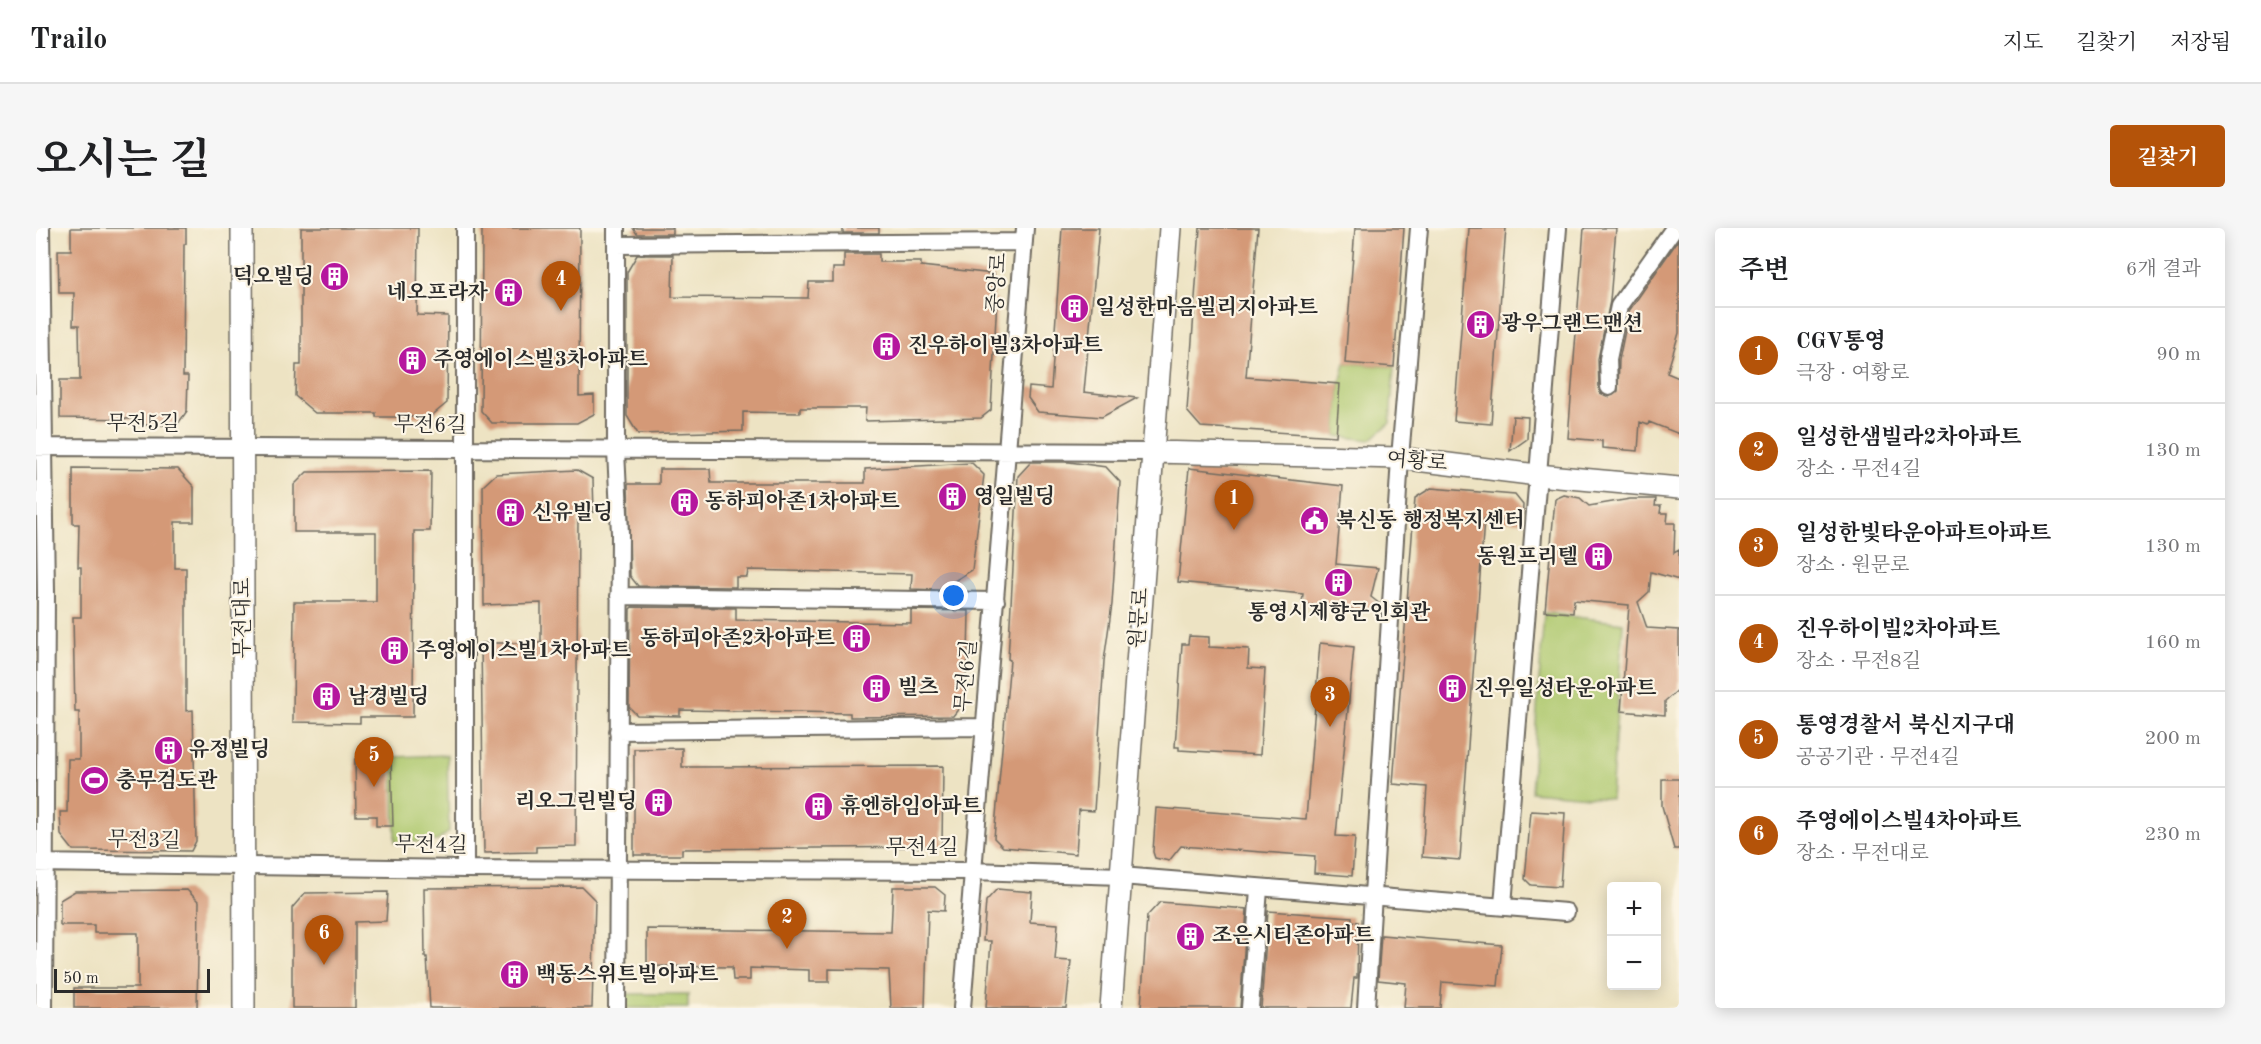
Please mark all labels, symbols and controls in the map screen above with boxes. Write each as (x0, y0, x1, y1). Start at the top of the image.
text: Trailo (30, 27, 107, 55)
text: 지도 (2003, 33, 2043, 54)
text: 길찾기 (2076, 33, 2137, 54)
text: 저장됨 (2170, 33, 2231, 54)
button: 길찾기 (2110, 125, 2225, 187)
text: 오시는 길 (36, 141, 210, 183)
street label: 중앙로 (983, 252, 1011, 314)
text: 주변 (1739, 258, 1789, 284)
text: 6개 결과 (2126, 260, 2201, 280)
building icon: 덕오빌딩 (319, 261, 351, 293)
pin: 4 (542, 262, 580, 311)
place label: 덕오빌딩 (233, 264, 314, 288)
building icon: 네오프라자 (493, 277, 525, 309)
place label: 네오프라자 (387, 280, 489, 304)
building icon: 일성한마음빌리지아파트 (1058, 292, 1090, 324)
place label: 일성한마음빌리지아파트 (1095, 295, 1318, 319)
building icon: 광우그랜드맨션 (1464, 308, 1496, 340)
place label: 광우그랜드맨션 (1501, 311, 1643, 335)
building icon: 진우하이빌3차아파트 (871, 330, 903, 362)
text: CGV통영 (1796, 331, 1886, 353)
place label: 진우하이빌3차아파트 (908, 333, 1103, 357)
building icon: 주영에이스빌3차아파트 (396, 344, 428, 376)
text: 1 (1753, 345, 1764, 365)
text: 90 m (2156, 345, 2201, 365)
place label: 주영에이스빌3차아파트 (433, 347, 648, 371)
text: 극장 · 여황로 (1796, 364, 1909, 384)
street label: 무전5길 (106, 412, 180, 435)
street label: 무전6길 (393, 413, 467, 437)
text: 일성한샘빌라2차아파트 (1796, 427, 2021, 449)
text: 2 (1753, 441, 1764, 461)
text: 130 m (2145, 441, 2201, 461)
street label: 여황로 (1386, 447, 1448, 475)
text: 장소 · 무전4길 (1796, 460, 1921, 480)
pin: 1 (1214, 480, 1254, 530)
building icon: 영일빌딩 (937, 481, 969, 513)
place label: 영일빌딩 (974, 484, 1055, 508)
building icon: 동하피아존1차아파트 (668, 486, 700, 518)
place label: 동하피아존1차아파트 (705, 489, 900, 513)
building icon: 신유빌딩 (495, 497, 527, 529)
place label: 신유빌딩 (532, 500, 613, 524)
public building icon: 북신동 행정복지센터 (1299, 505, 1331, 537)
place label: 북신동 행정복지센터 (1336, 508, 1524, 532)
text: 일성한빛타운아파트아파트 (1796, 523, 2051, 545)
text: 3 (1753, 537, 1764, 557)
text: 130 m (2145, 537, 2201, 557)
building icon: 동원프리텔 (1583, 541, 1615, 573)
place label: 동원프리텔 (1477, 544, 1578, 568)
text: 장소 · 원문로 (1796, 556, 1909, 576)
building icon: 통영시제향군인회관 (1323, 566, 1355, 598)
street label: 무전대로 (231, 577, 254, 659)
your location (939, 581, 968, 610)
street label: 원문로 (1125, 587, 1153, 649)
place label: 통영시제향군인회관 (1248, 600, 1431, 624)
text: 진우하이빌2차아파트 (1796, 619, 2000, 641)
building icon: 동하피아존2차아파트 (840, 623, 872, 655)
place label: 동하피아존2차아파트 (640, 626, 835, 650)
text: 4 (1753, 633, 1764, 653)
text: 160 m (2145, 633, 2201, 653)
building icon: 주영에이스빌1차아파트 (379, 635, 411, 667)
place label: 주영에이스빌1차아파트 (416, 638, 631, 662)
street label: 무전6길 (951, 639, 981, 713)
text: 장소 · 무전8길 (1796, 652, 1921, 672)
building icon: 빌츠 (861, 672, 893, 704)
building icon: 진우일성타운아파트 (1437, 673, 1469, 705)
place label: 빌츠 (898, 675, 939, 699)
place label: 진우일성타운아파트 (1474, 676, 1657, 700)
pin: 3 (1310, 678, 1350, 727)
building icon: 남경빌딩 (311, 681, 343, 713)
place label: 남경빌딩 (348, 684, 429, 708)
text: 통영경찰서 북신지구대 (1796, 715, 2015, 737)
text: 5 (1753, 729, 1764, 749)
text: 200 m (2145, 729, 2201, 749)
building icon: 유정빌딩 (152, 734, 184, 766)
place label: 유정빌딩 (189, 737, 270, 761)
pin: 5 (354, 738, 394, 787)
text: 공공기관 · 무전4길 (1796, 748, 1960, 768)
sports icon: 충무검도관 (79, 765, 111, 797)
place label: 충무검도관 (116, 768, 218, 792)
building icon: 리오그린빌딩 (642, 786, 674, 818)
place label: 리오그린빌딩 (515, 789, 637, 813)
building icon: 휴엔하임아파트 (803, 791, 835, 823)
place label: 휴엔하임아파트 (840, 794, 982, 818)
text: 주영에이스빌4차아파트 (1796, 811, 2021, 833)
text: 6 (1753, 825, 1764, 845)
text: 230 m (2145, 825, 2201, 845)
street label: 무전3길 (107, 828, 181, 852)
street label: 무전4길 (394, 833, 468, 857)
street label: 무전4길 (885, 836, 959, 859)
text: 장소 · 무전대로 (1796, 844, 1929, 864)
map controls (1607, 882, 1661, 990)
button: + (1607, 882, 1661, 936)
pin: 2 (768, 900, 807, 949)
pin: 6 (304, 916, 344, 965)
building icon: 조은시티존아파트 (1175, 920, 1207, 952)
place label: 조은시티존아파트 (1212, 923, 1374, 947)
button: − (1607, 936, 1661, 990)
building icon: 백동스위트빌아파트 (499, 959, 531, 991)
place label: 백동스위트빌아파트 (536, 962, 719, 986)
scale bar (54, 966, 210, 994)
text: 50 m (63, 971, 99, 987)

